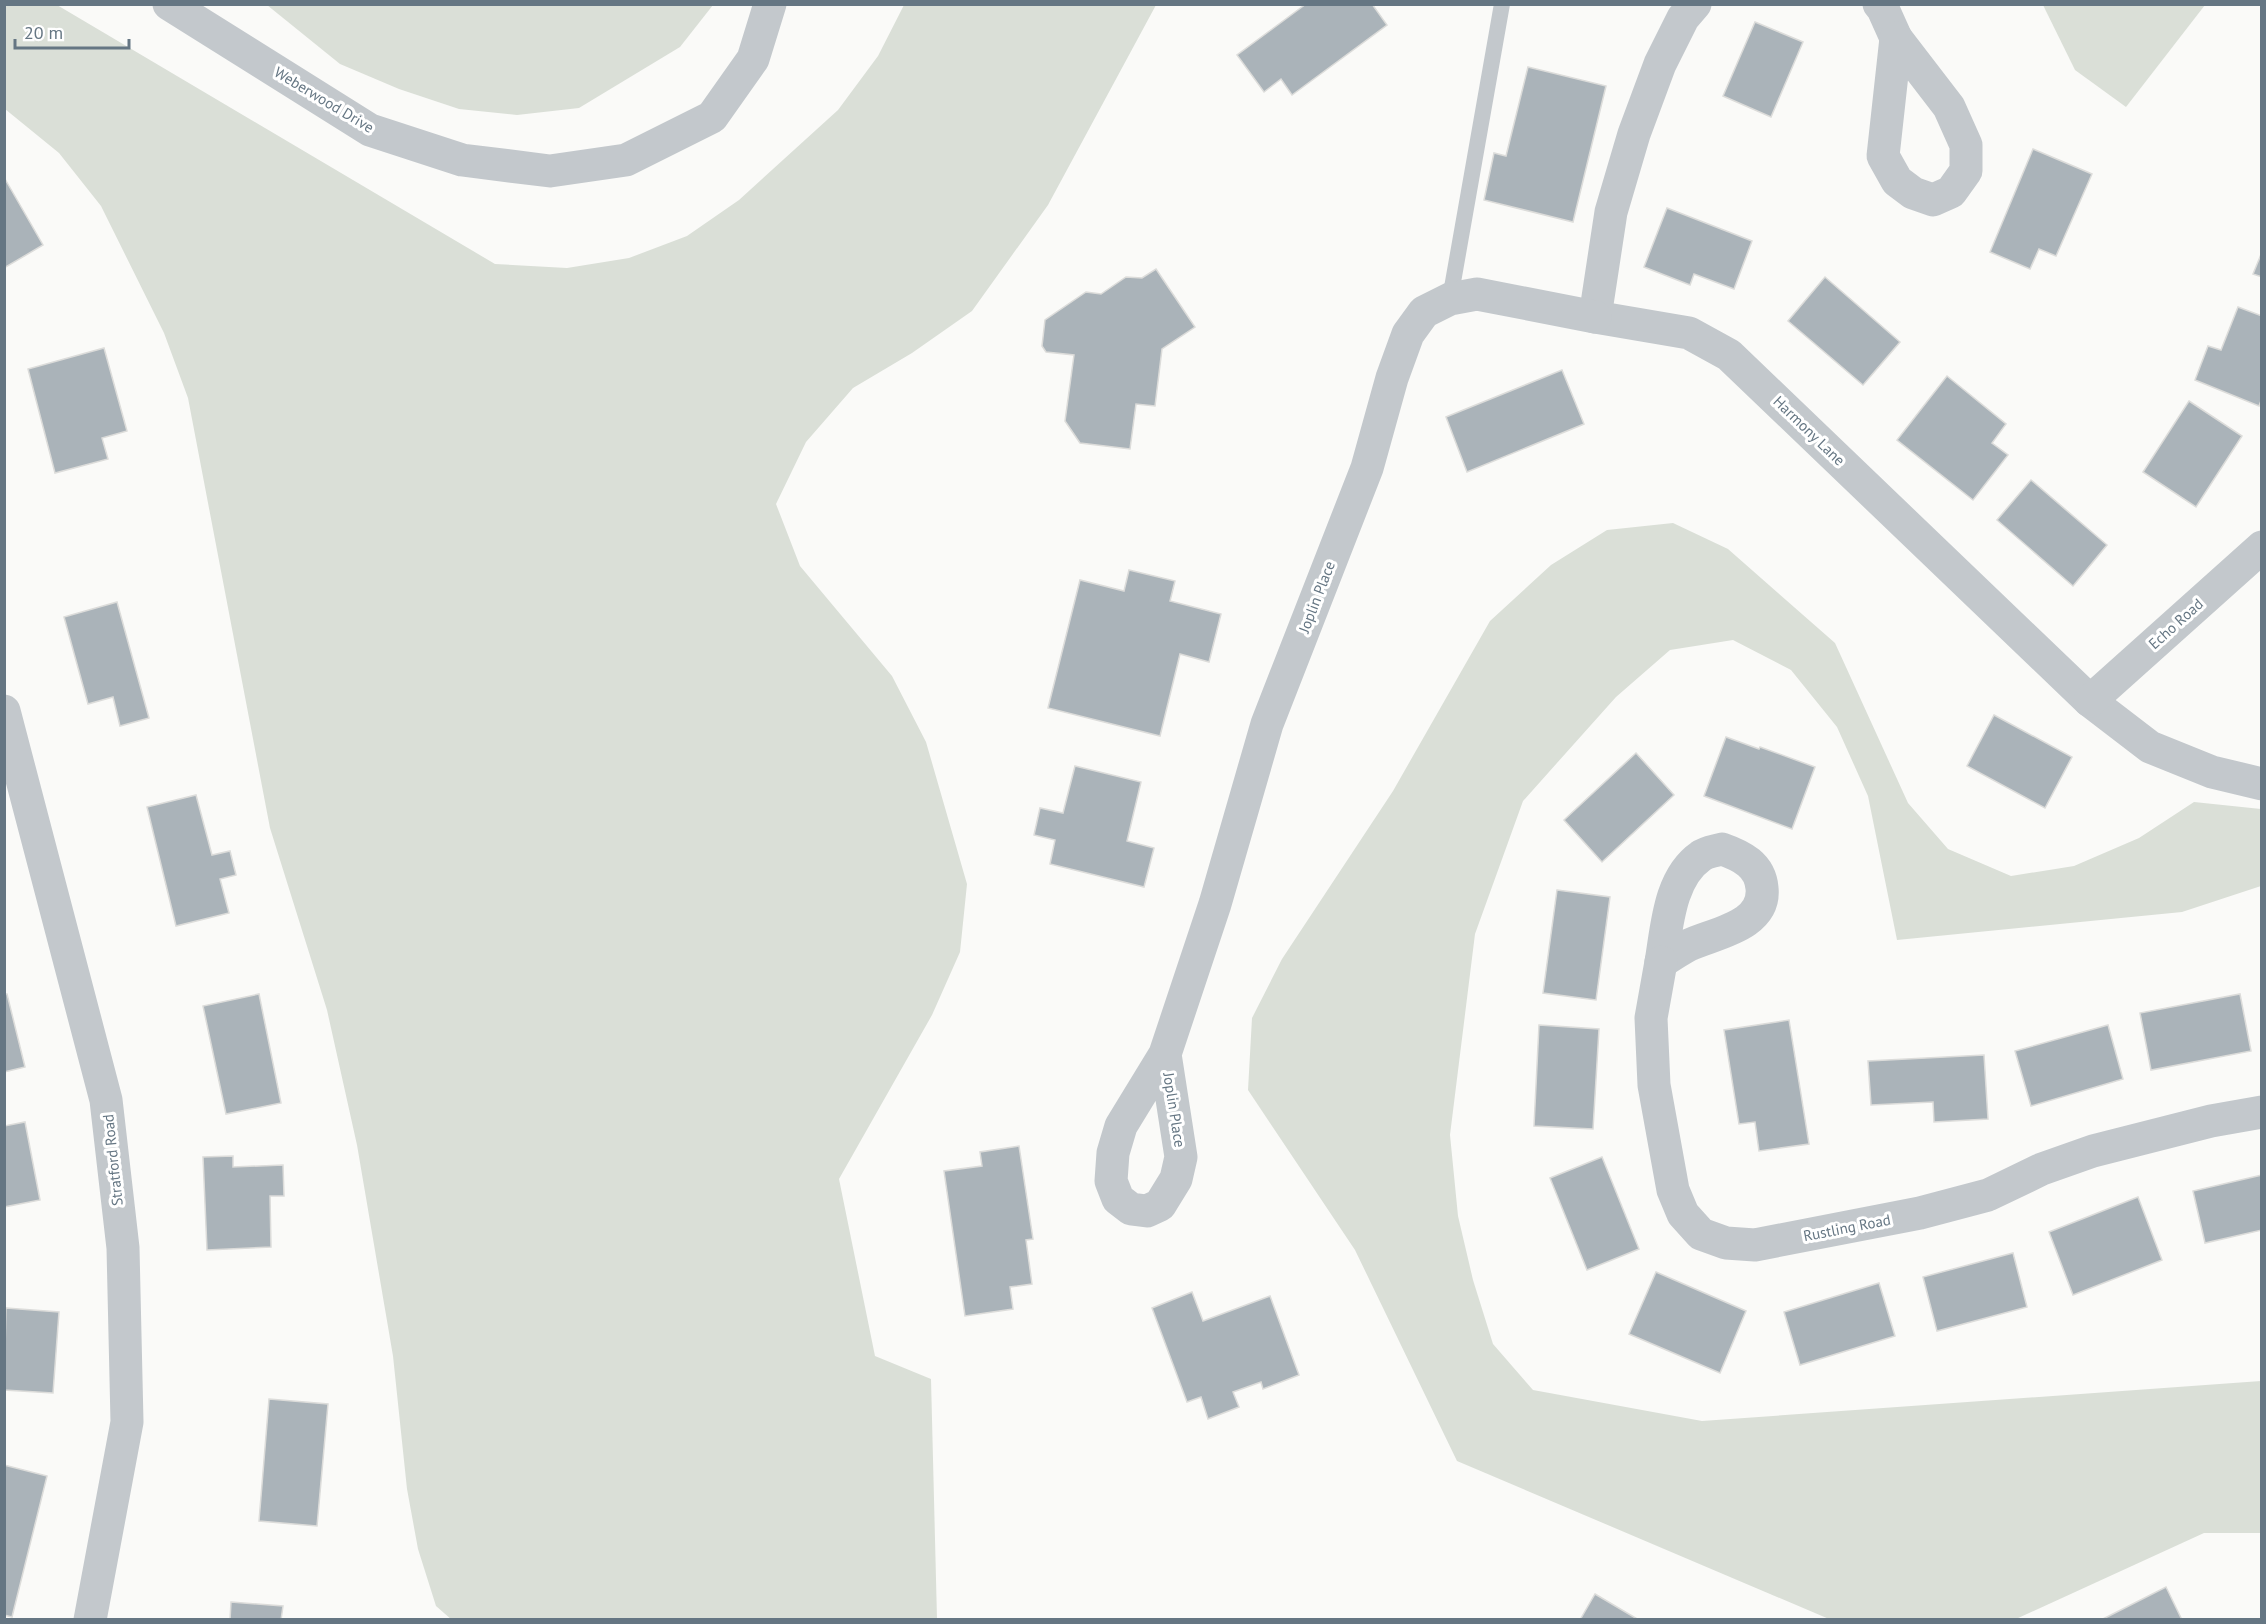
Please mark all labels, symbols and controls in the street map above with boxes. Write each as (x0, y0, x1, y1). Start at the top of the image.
scale bar (15, 12, 129, 50)
text: 20 m (24, 21, 63, 44)
street label: Weberwood Drive (271, 62, 378, 137)
street label: Harmony Lane (1770, 392, 1849, 470)
street label: Joplin Place (1294, 558, 1339, 636)
street label: Echo Road (2144, 594, 2207, 653)
street label: Joplin Place (1159, 1070, 1190, 1149)
street label: Stratford Road (98, 1113, 127, 1207)
street label: Rustling Road (1802, 1210, 1892, 1245)

